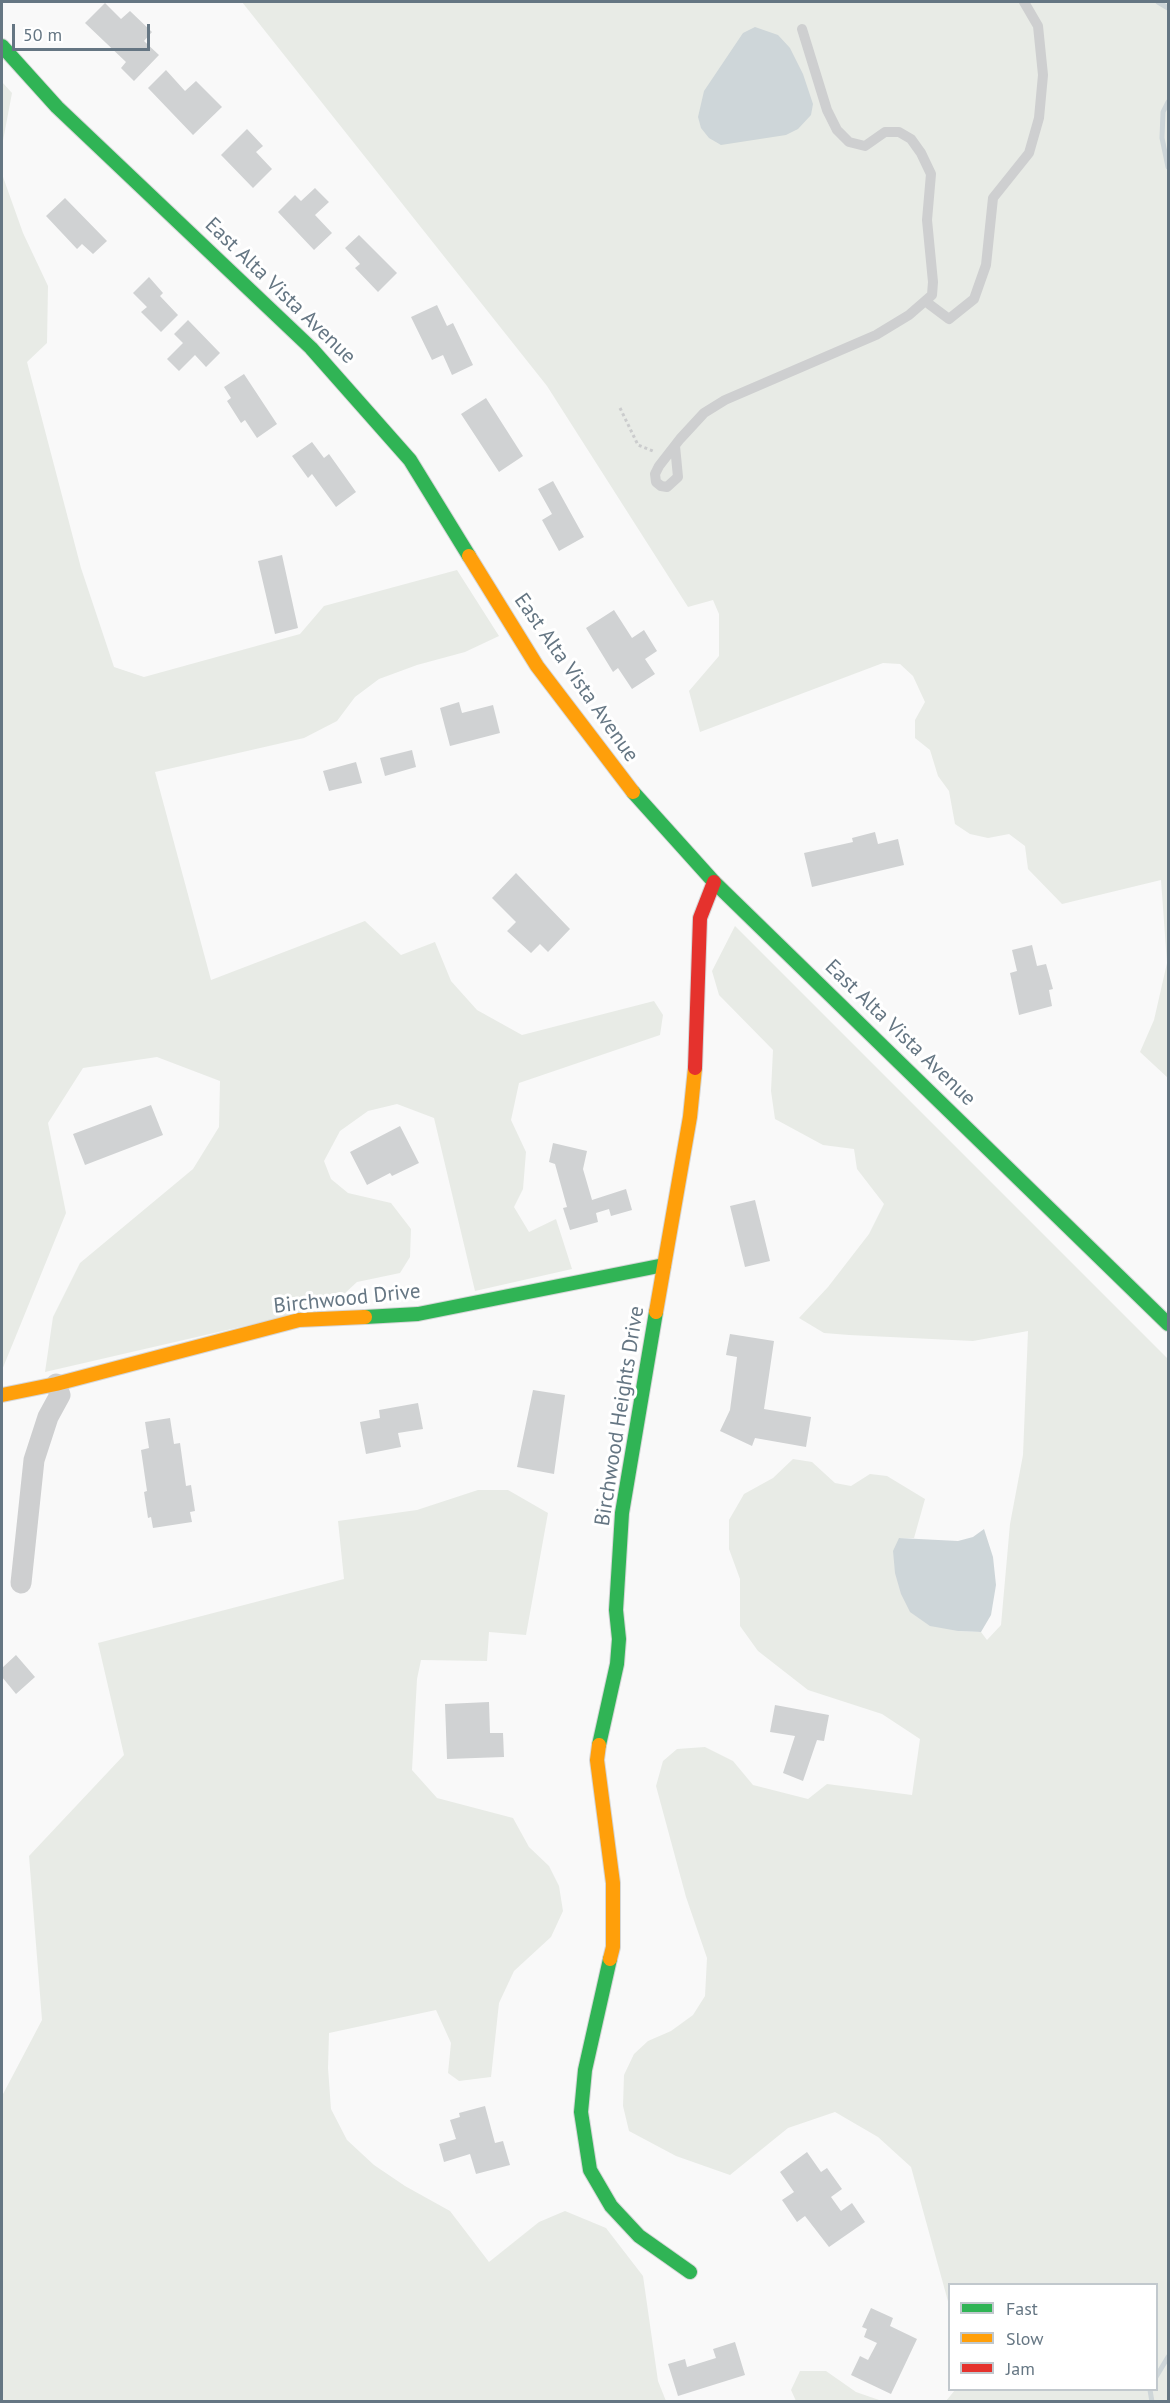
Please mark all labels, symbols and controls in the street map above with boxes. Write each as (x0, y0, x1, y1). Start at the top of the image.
scale bar (15, 12, 153, 50)
text: 50 m (23, 23, 62, 46)
street label: East Alta Vista Avenue (199, 212, 361, 370)
street label: East Alta Vista Avenue (508, 589, 644, 767)
street label: East Alta Vista Avenue (819, 954, 981, 1112)
street label: Birchwood Drive (272, 1279, 422, 1319)
street label: Birchwood Heights Drive (590, 1304, 650, 1528)
legend (948, 2283, 1158, 2391)
text: Fast (1006, 2297, 1038, 2320)
text: Slow (1006, 2327, 1044, 2350)
text: Jam (1006, 2357, 1035, 2380)

